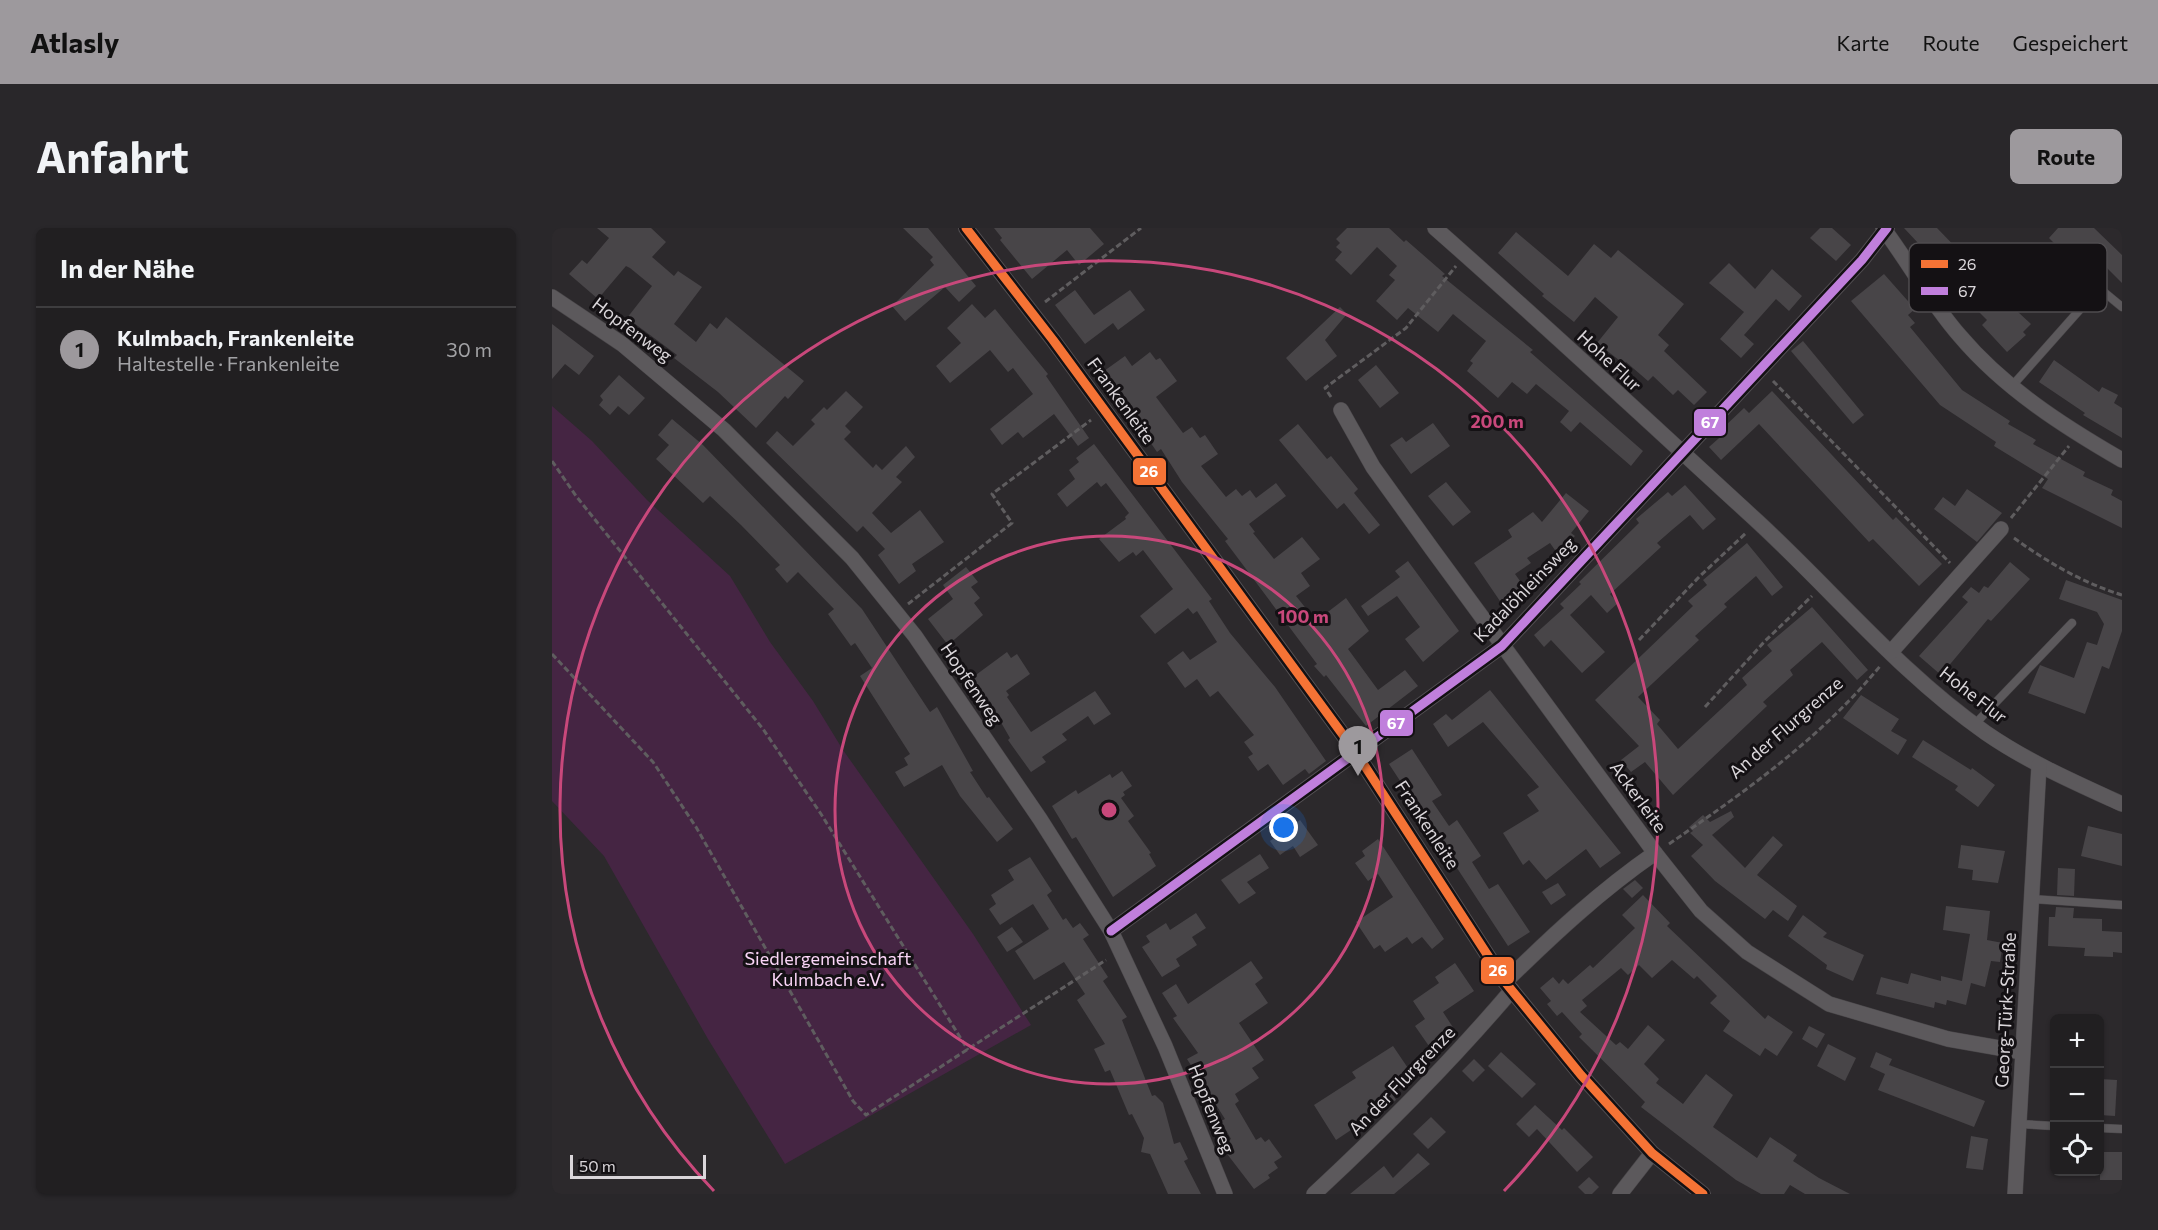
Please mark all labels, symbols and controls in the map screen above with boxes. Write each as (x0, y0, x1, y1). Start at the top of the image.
text: Atlasly (30, 25, 119, 59)
text: Karte (1836, 30, 1889, 55)
text: Route (1922, 30, 1980, 55)
text: Gespeichert (2013, 30, 2128, 55)
button: Route (2010, 129, 2122, 184)
text: Anfahrt (36, 130, 189, 182)
legend (1909, 243, 2107, 312)
text: In der Nähe (60, 252, 195, 283)
text: 26 (1958, 254, 1977, 273)
text: 67 (1958, 281, 1976, 300)
street label: Hopfenweg (588, 292, 677, 367)
text: Kulmbach, Frankenleite (117, 324, 354, 351)
street label: Hohe Flur (1573, 325, 1646, 395)
text: 1 (75, 337, 84, 361)
text: 30 m (446, 337, 492, 361)
text: Haltestelle · Frankenleite (117, 351, 340, 375)
street label: Frankenleite (1083, 353, 1161, 448)
line badge: 67 (1693, 408, 1727, 437)
text: 200 m (1470, 410, 1524, 432)
text: 67 (1701, 412, 1719, 431)
line badge: 26 (1132, 457, 1167, 486)
text: 26 (1140, 461, 1159, 480)
street label: Kadalöhleinsweg (1469, 532, 1580, 646)
text: 100 m (1277, 605, 1329, 627)
street label: Hopfenweg (936, 638, 1007, 729)
street label: Hohe Flur (1935, 661, 2012, 727)
street label: An der Flurgrenze (1724, 672, 1847, 783)
line badge: 67 (1379, 709, 1414, 737)
text: 67 (1387, 713, 1405, 732)
pin: 1 (1338, 726, 1378, 776)
street label: Ackerleite (1606, 757, 1672, 836)
street label: Frankenleite (1391, 776, 1465, 873)
centre of rings (1099, 800, 1119, 820)
your location (1269, 813, 1298, 842)
street label: Georg-Türk-Straße (1990, 932, 2020, 1088)
park label: Siedlergemeinschaft Kulmbach e.V. (745, 947, 911, 990)
line badge: 26 (1480, 956, 1515, 985)
text: 26 (1489, 960, 1508, 979)
map controls (2050, 1014, 2104, 1176)
button: + (2050, 1014, 2104, 1068)
street label: An der Flurgrenze (1343, 1021, 1459, 1140)
street label: Hopfenweg (1184, 1061, 1240, 1157)
button: − (2050, 1068, 2104, 1122)
button: locate (2050, 1122, 2104, 1176)
scale bar (570, 1152, 706, 1180)
text: 50 m (579, 1156, 616, 1175)

